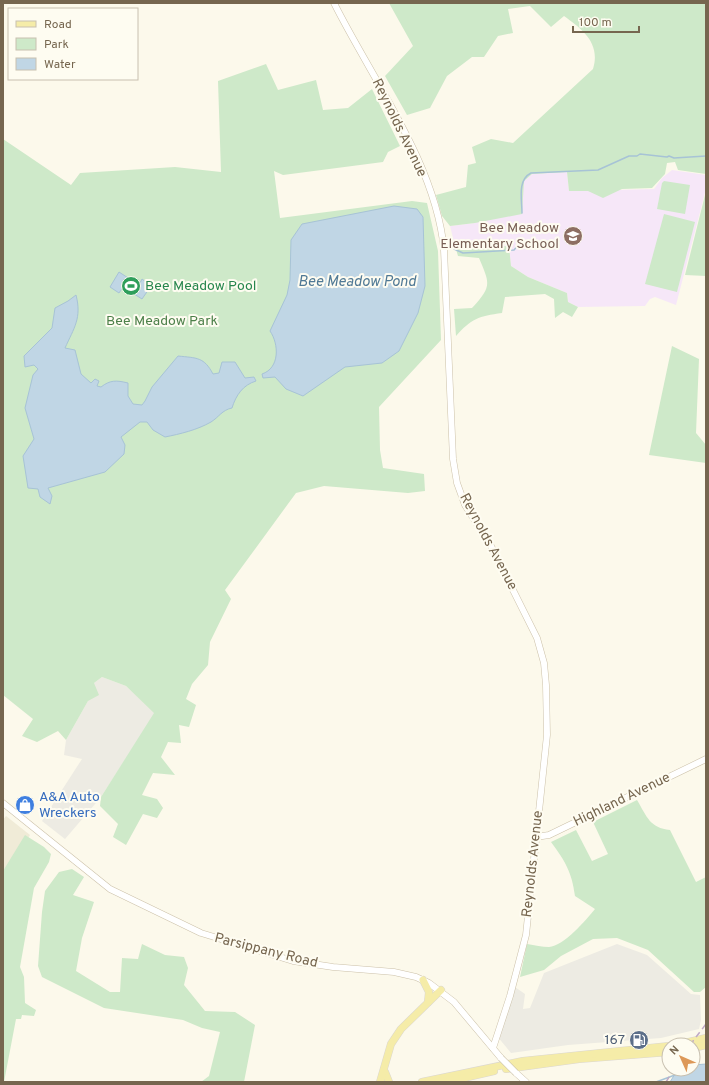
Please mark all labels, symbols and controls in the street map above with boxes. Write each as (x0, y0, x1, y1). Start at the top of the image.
legend (8, 8, 138, 80)
scale bar (573, 8, 639, 34)
text: 100 m (579, 15, 612, 31)
text: Road (44, 17, 72, 33)
text: Park (44, 37, 69, 53)
text: Water (44, 57, 76, 73)
street label: Reynolds Avenue (368, 76, 430, 180)
place label: Bee Meadow Elementary School (440, 220, 559, 253)
school or university icon: Bee Meadow Elementary School (562, 225, 584, 247)
water label: Bee Meadow Pond (298, 273, 417, 292)
sports icon: Bee Meadow Pool (120, 275, 142, 297)
place label: Bee Meadow Pool (145, 278, 256, 295)
park label: Bee Meadow Park (106, 313, 218, 330)
street label: Reynolds Avenue (455, 491, 521, 593)
street label: Highland Avenue (571, 769, 673, 831)
place label: A&A Auto Wreckers (39, 789, 100, 822)
shop icon: A&A Auto Wreckers (14, 794, 36, 816)
street label: Reynolds Avenue (519, 810, 547, 918)
street label: Parsippany Road (213, 930, 319, 972)
fuel station icon: 167 (628, 1029, 650, 1051)
place label: 167 (604, 1032, 625, 1049)
north arrow (661, 1037, 701, 1077)
text: N (667, 1043, 682, 1058)

